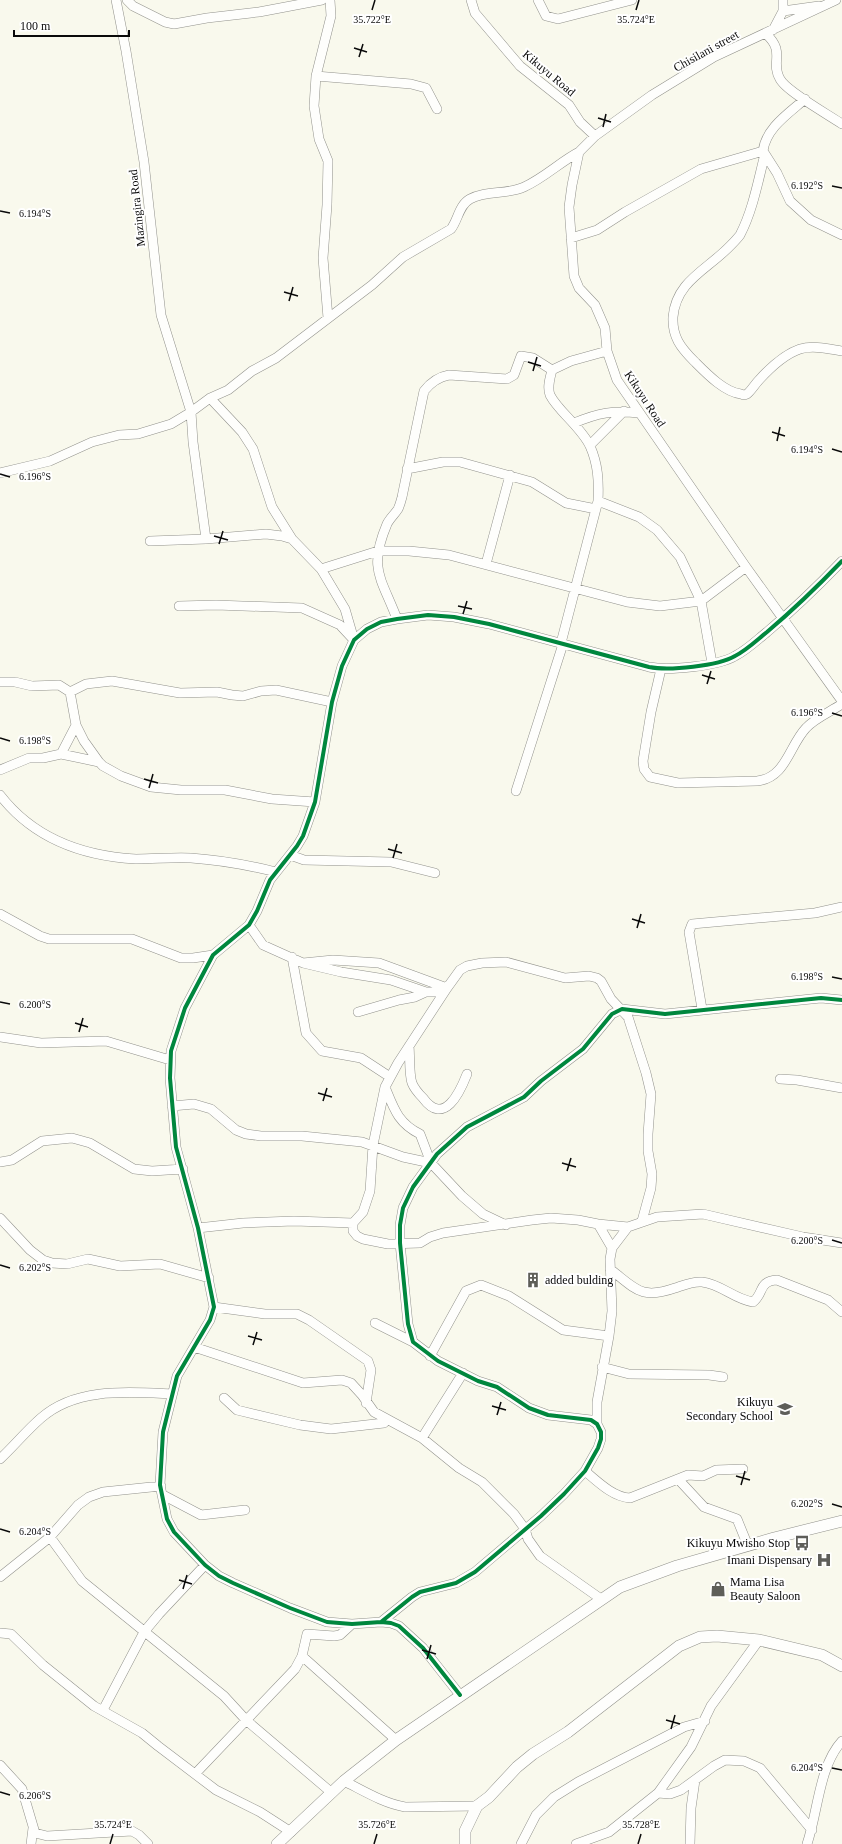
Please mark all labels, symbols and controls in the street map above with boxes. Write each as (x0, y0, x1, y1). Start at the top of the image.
scale bar (14, 12, 129, 38)
text: 35.722°E (353, 14, 391, 25)
text: 35.724°E (617, 14, 655, 25)
text: 100 m (20, 19, 51, 33)
street label: Chisilani street (671, 27, 742, 75)
street label: Kikuyu Road (520, 47, 578, 99)
street label: Mazingira Road (126, 169, 148, 247)
text: 6.192°S (791, 180, 823, 191)
text: 6.194°S (19, 208, 51, 219)
street label: Kikuyu Road (622, 368, 668, 430)
text: 6.194°S (791, 444, 823, 455)
text: 6.196°S (19, 471, 51, 482)
text: 6.196°S (791, 707, 823, 718)
text: 6.198°S (19, 735, 51, 746)
text: 6.198°S (791, 971, 823, 982)
text: 6.200°S (19, 999, 51, 1010)
text: 6.200°S (791, 1235, 823, 1246)
text: 6.202°S (19, 1262, 51, 1273)
building icon: added bulding (524, 1271, 542, 1289)
place label: added bulding (545, 1273, 613, 1287)
place label: Kikuyu Secondary School (686, 1395, 774, 1423)
school or university icon: Kikuyu Secondary School (776, 1400, 794, 1418)
text: 6.202°S (791, 1498, 823, 1509)
text: 6.204°S (19, 1526, 51, 1537)
bus stop icon: Kikuyu Mwisho Stop (793, 1534, 811, 1552)
place label: Kikuyu Mwisho Stop (687, 1536, 790, 1550)
hospital icon: Imani Dispensary (815, 1551, 833, 1569)
place label: Imani Dispensary (727, 1553, 812, 1567)
place label: Mama Lisa Beauty Saloon (730, 1575, 800, 1603)
shop icon: Mama Lisa Beauty Saloon (709, 1580, 727, 1598)
text: 6.204°S (791, 1762, 823, 1773)
text: 6.206°S (19, 1790, 51, 1801)
text: 35.724°E (94, 1819, 132, 1830)
text: 35.726°E (358, 1819, 396, 1830)
text: 35.728°E (622, 1819, 660, 1830)

